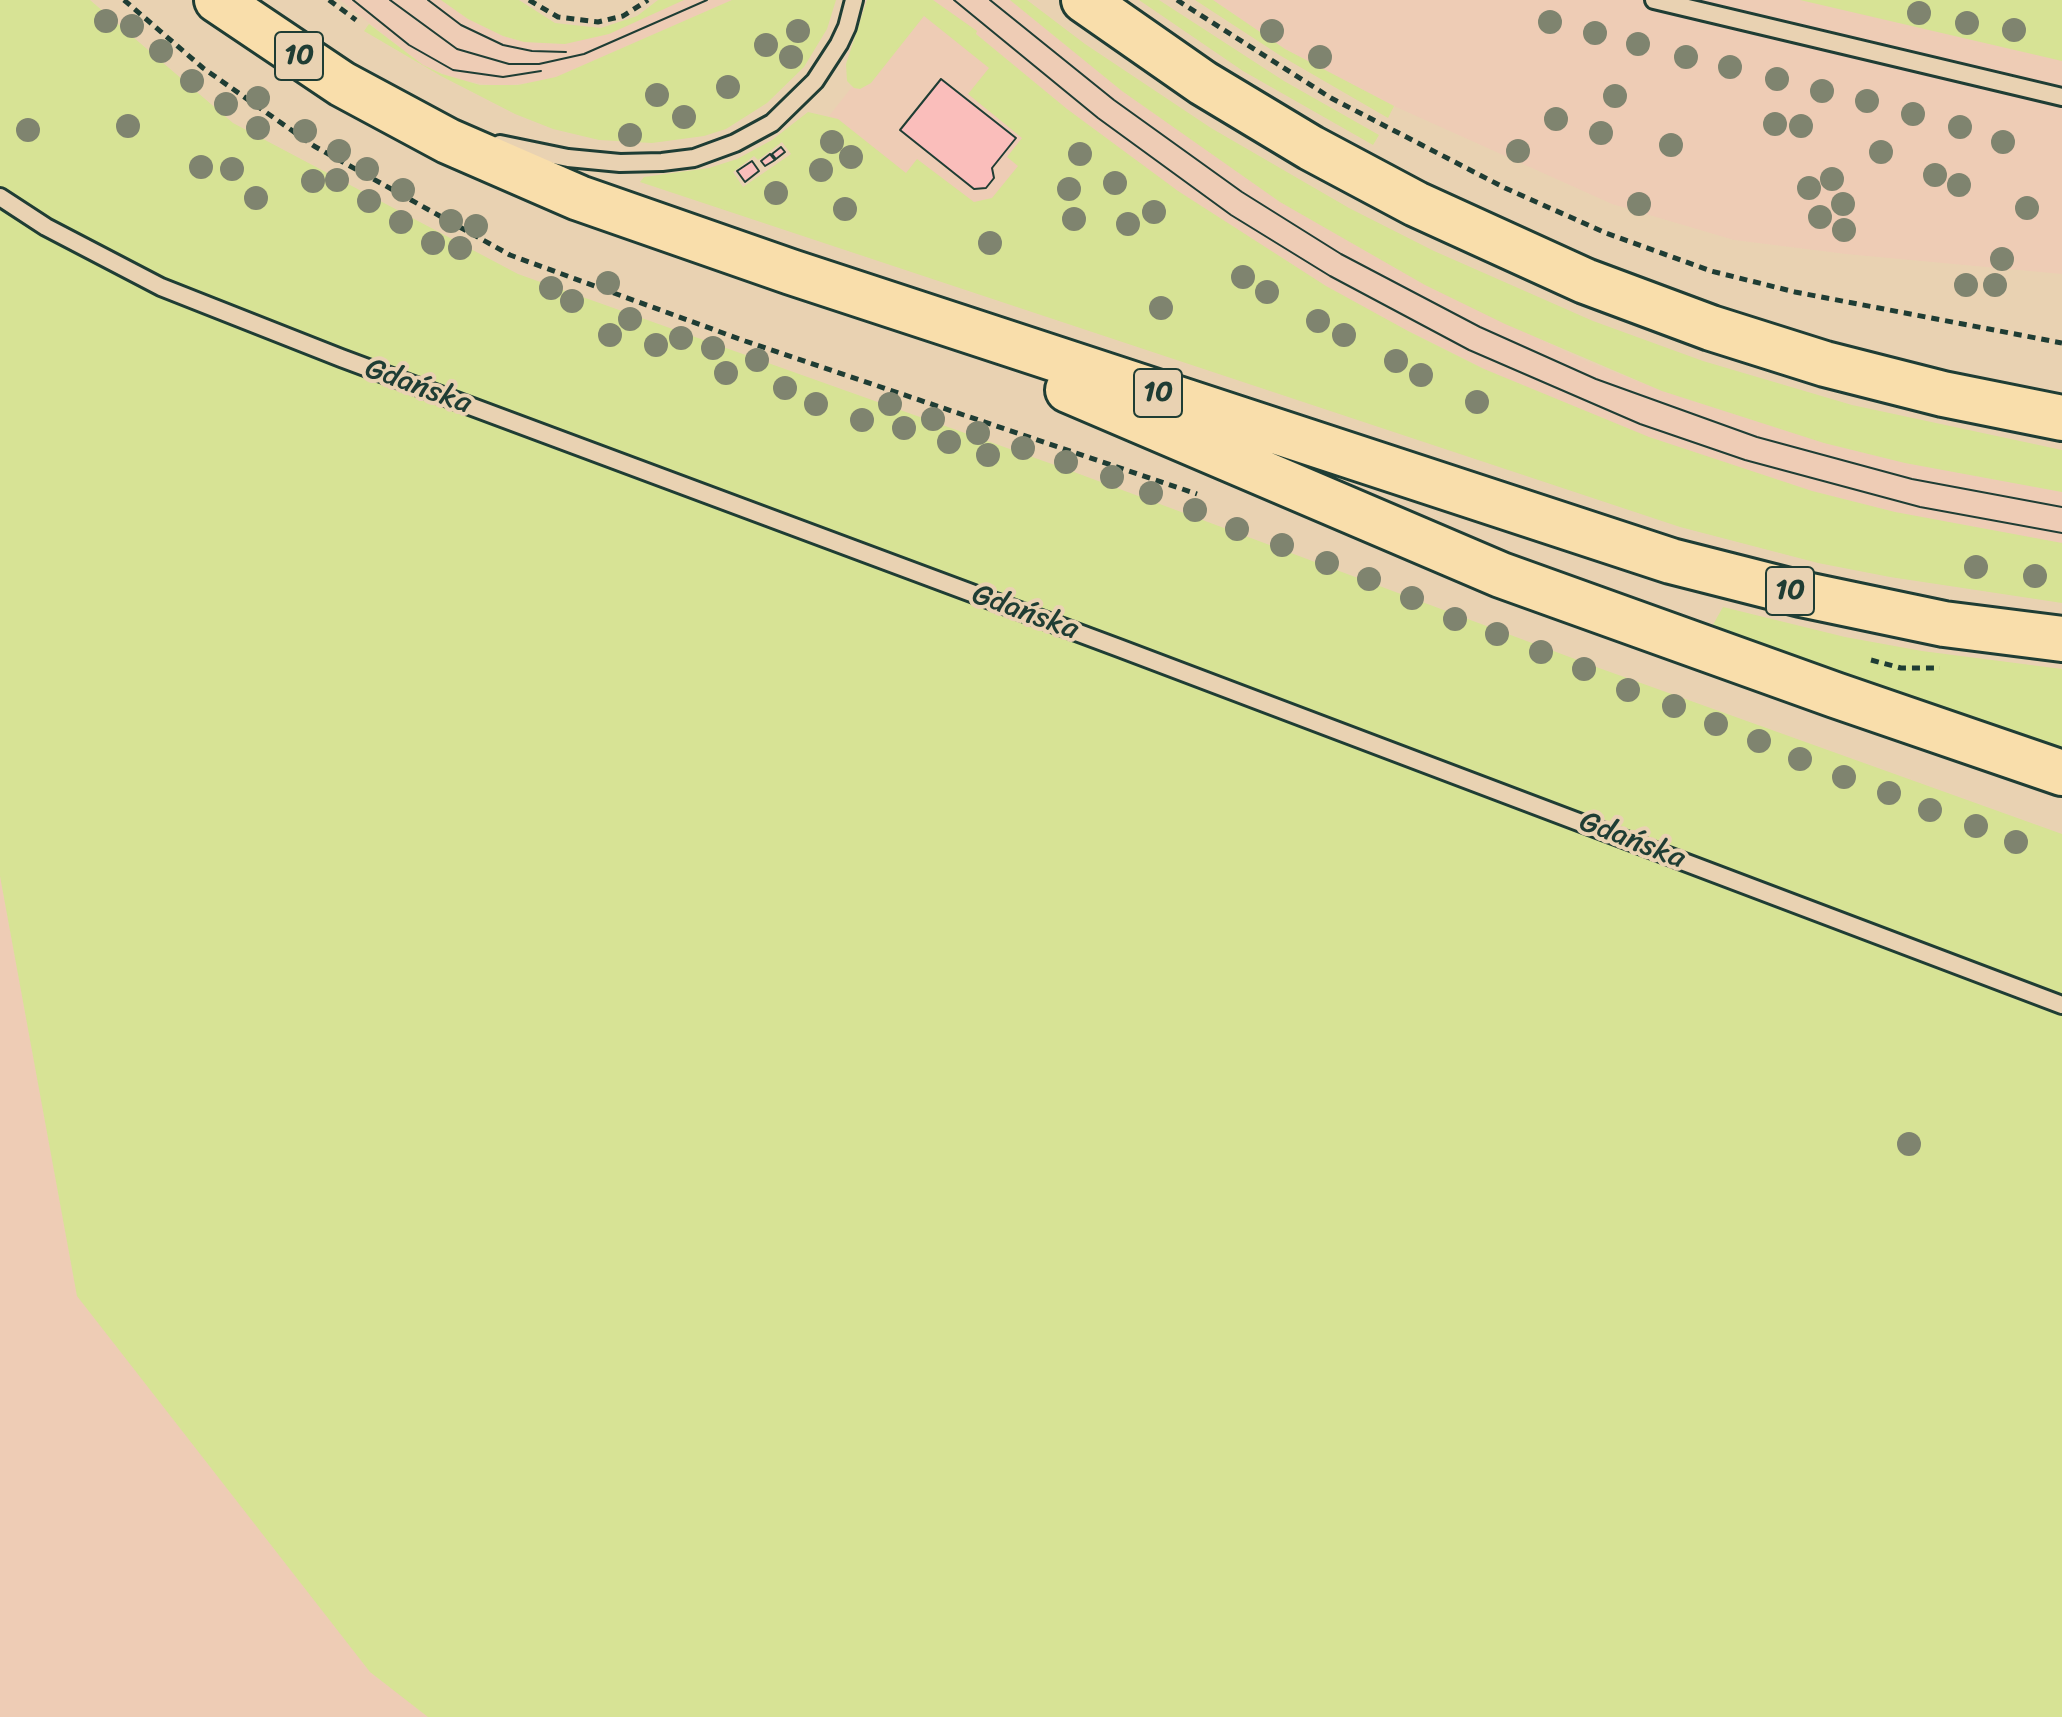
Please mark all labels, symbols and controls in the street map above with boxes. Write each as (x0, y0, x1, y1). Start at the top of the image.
road number: 10 (275, 32, 323, 80)
street label: Gdańska (360, 351, 476, 423)
road number: 10 (1134, 369, 1182, 417)
road number: 10 (1766, 567, 1814, 615)
street label: Gdańska (967, 577, 1083, 649)
street label: Gdańska (1574, 804, 1690, 878)

